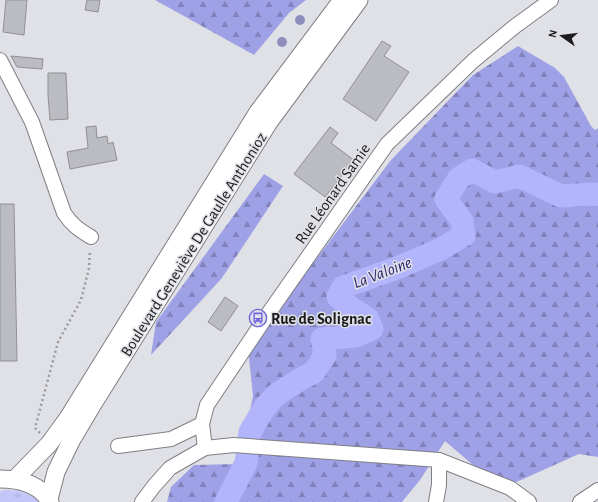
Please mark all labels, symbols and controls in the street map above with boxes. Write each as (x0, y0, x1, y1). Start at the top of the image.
north arrow (542, 16, 582, 56)
text: N (547, 29, 559, 39)
street label: Boulevard Geneviève De Gaulle Anthonioz (118, 129, 270, 359)
street label: Rue Léonard Samie (292, 141, 373, 247)
water label: La Valoine (350, 254, 414, 291)
bus stop icon: Rue de Solignac (248, 308, 268, 328)
place label: Rue de Solignac (271, 311, 371, 327)

